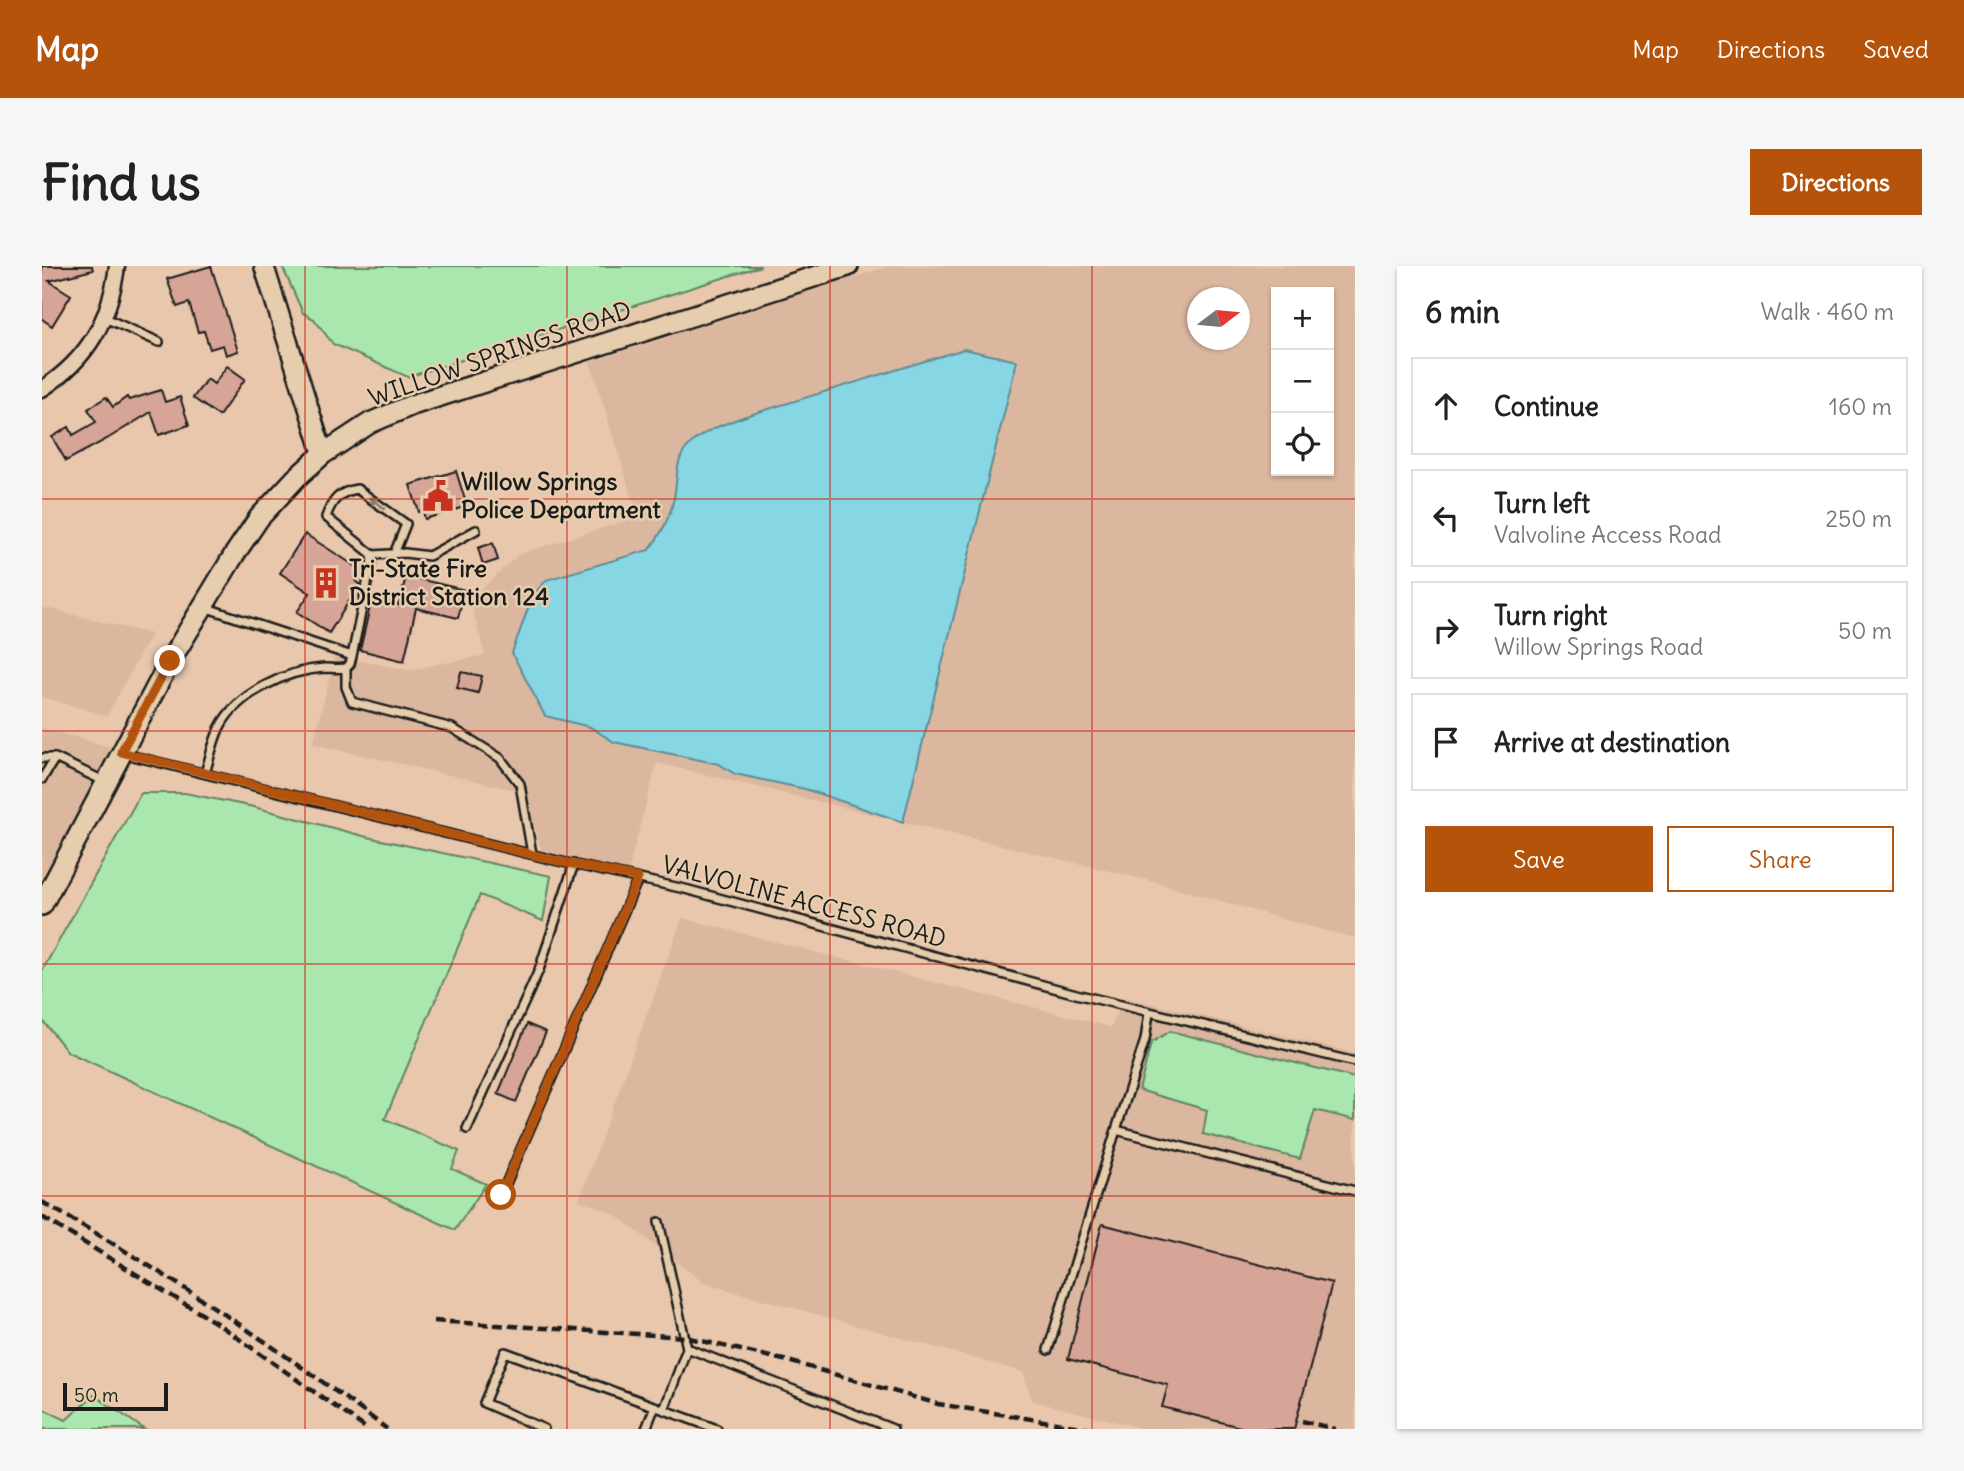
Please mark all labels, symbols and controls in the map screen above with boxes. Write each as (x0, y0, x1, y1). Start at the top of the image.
text: Map (35, 28, 99, 70)
text: Map (1632, 34, 1679, 64)
text: Directions (1717, 34, 1825, 64)
text: Saved (1863, 34, 1929, 64)
button: Directions (1750, 149, 1922, 215)
text: Find us (42, 152, 200, 213)
north arrow (1187, 287, 1250, 350)
map controls (1271, 287, 1334, 476)
button: + (1271, 287, 1334, 350)
text: 6 min (1425, 293, 1500, 331)
street label: WILLOW SPRINGS ROAD (364, 294, 635, 412)
text: Walk · 460 m (1760, 297, 1894, 326)
button: − (1271, 350, 1334, 413)
icon: ahead (1427, 387, 1465, 425)
text: Continue (1494, 390, 1599, 423)
text: 160 m (1829, 392, 1892, 421)
button: locate (1271, 413, 1334, 476)
place label: Willow Springs Police Department (461, 466, 661, 524)
public building icon: Willow Springs Police Department (421, 479, 455, 513)
text: Turn left (1494, 487, 1590, 520)
one-way arrow (368, 496, 386, 510)
icon: left (1427, 499, 1465, 537)
text: 250 m (1825, 504, 1892, 533)
text: Valvoline Access Road (1494, 520, 1722, 549)
place label: Tri-State Fire District Station 124 (349, 553, 549, 611)
building icon: Tri-State Fire District Station 124 (309, 566, 343, 600)
text: Turn right (1494, 599, 1607, 632)
icon: right (1427, 611, 1465, 649)
text: 50 m (1838, 616, 1892, 645)
text: Willow Springs Road (1494, 632, 1703, 661)
route end (154, 645, 185, 676)
icon: arrive (1427, 723, 1465, 761)
text: Arrive at destination (1494, 726, 1730, 759)
button: Save (1425, 826, 1653, 892)
button: Share (1667, 826, 1894, 892)
street label: VALVOLINE ACCESS ROAD (659, 849, 950, 953)
route start (485, 1179, 516, 1210)
scale bar (63, 1380, 168, 1412)
text: 50 m (74, 1383, 119, 1407)

